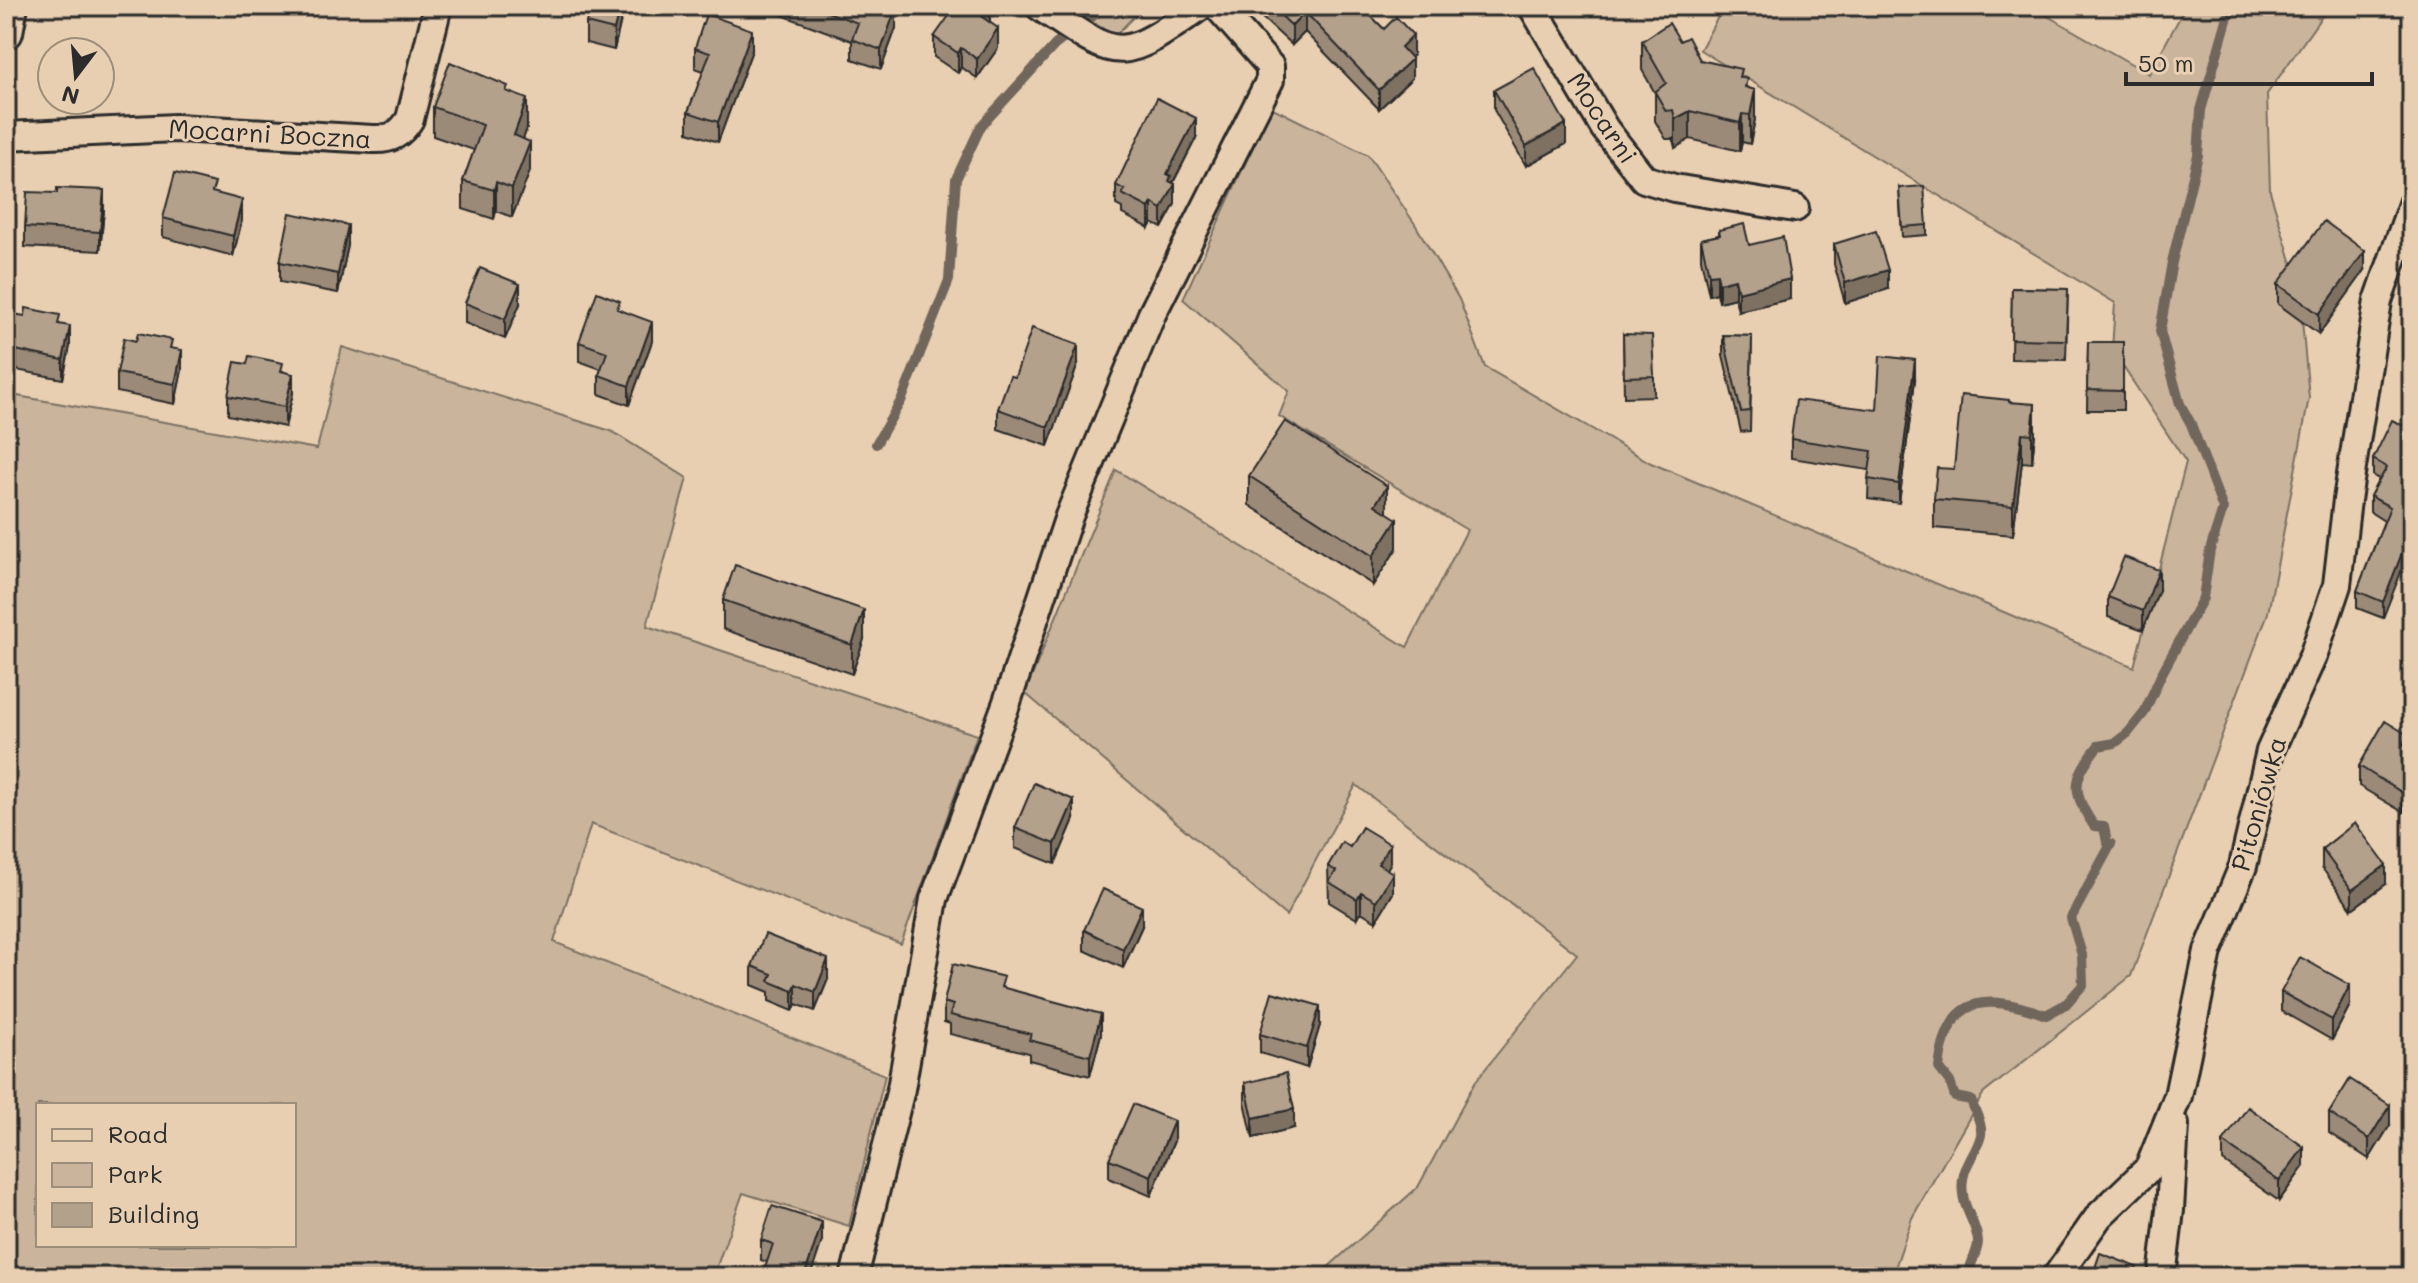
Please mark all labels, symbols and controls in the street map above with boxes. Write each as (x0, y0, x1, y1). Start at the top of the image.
north arrow (36, 36, 116, 116)
scale bar (2126, 36, 2372, 86)
text: 50 m (2138, 47, 2194, 78)
street label: Mocarni (1560, 65, 1646, 170)
text: N (58, 79, 82, 112)
street label: Mocarni Boczna (168, 111, 372, 155)
street label: Pitoniówka (2223, 732, 2293, 875)
legend (36, 1103, 296, 1247)
text: Road (108, 1118, 168, 1149)
text: Park (108, 1158, 162, 1189)
text: Building (108, 1198, 199, 1229)

